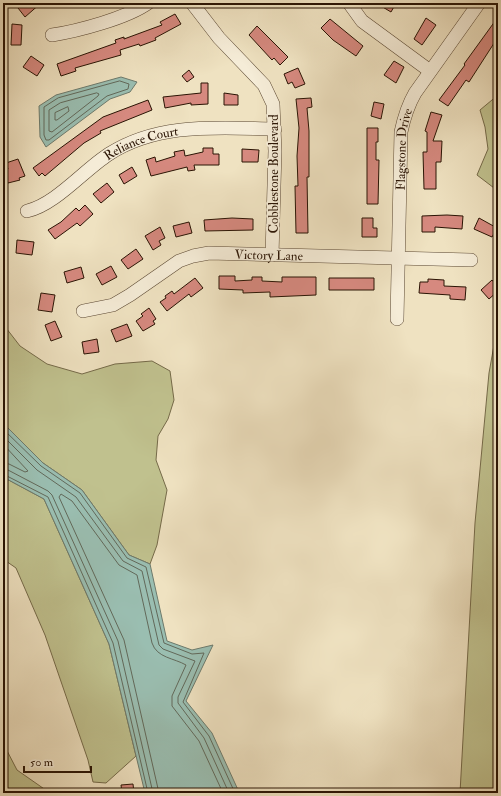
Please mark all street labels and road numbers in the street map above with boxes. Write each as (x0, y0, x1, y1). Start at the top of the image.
street label: Flagstone Drive (393, 106, 416, 191)
street label: Cobblestone Boulevard (266, 114, 282, 234)
street label: Reliance Court (101, 123, 179, 164)
street label: Victory Lane (234, 247, 304, 265)

